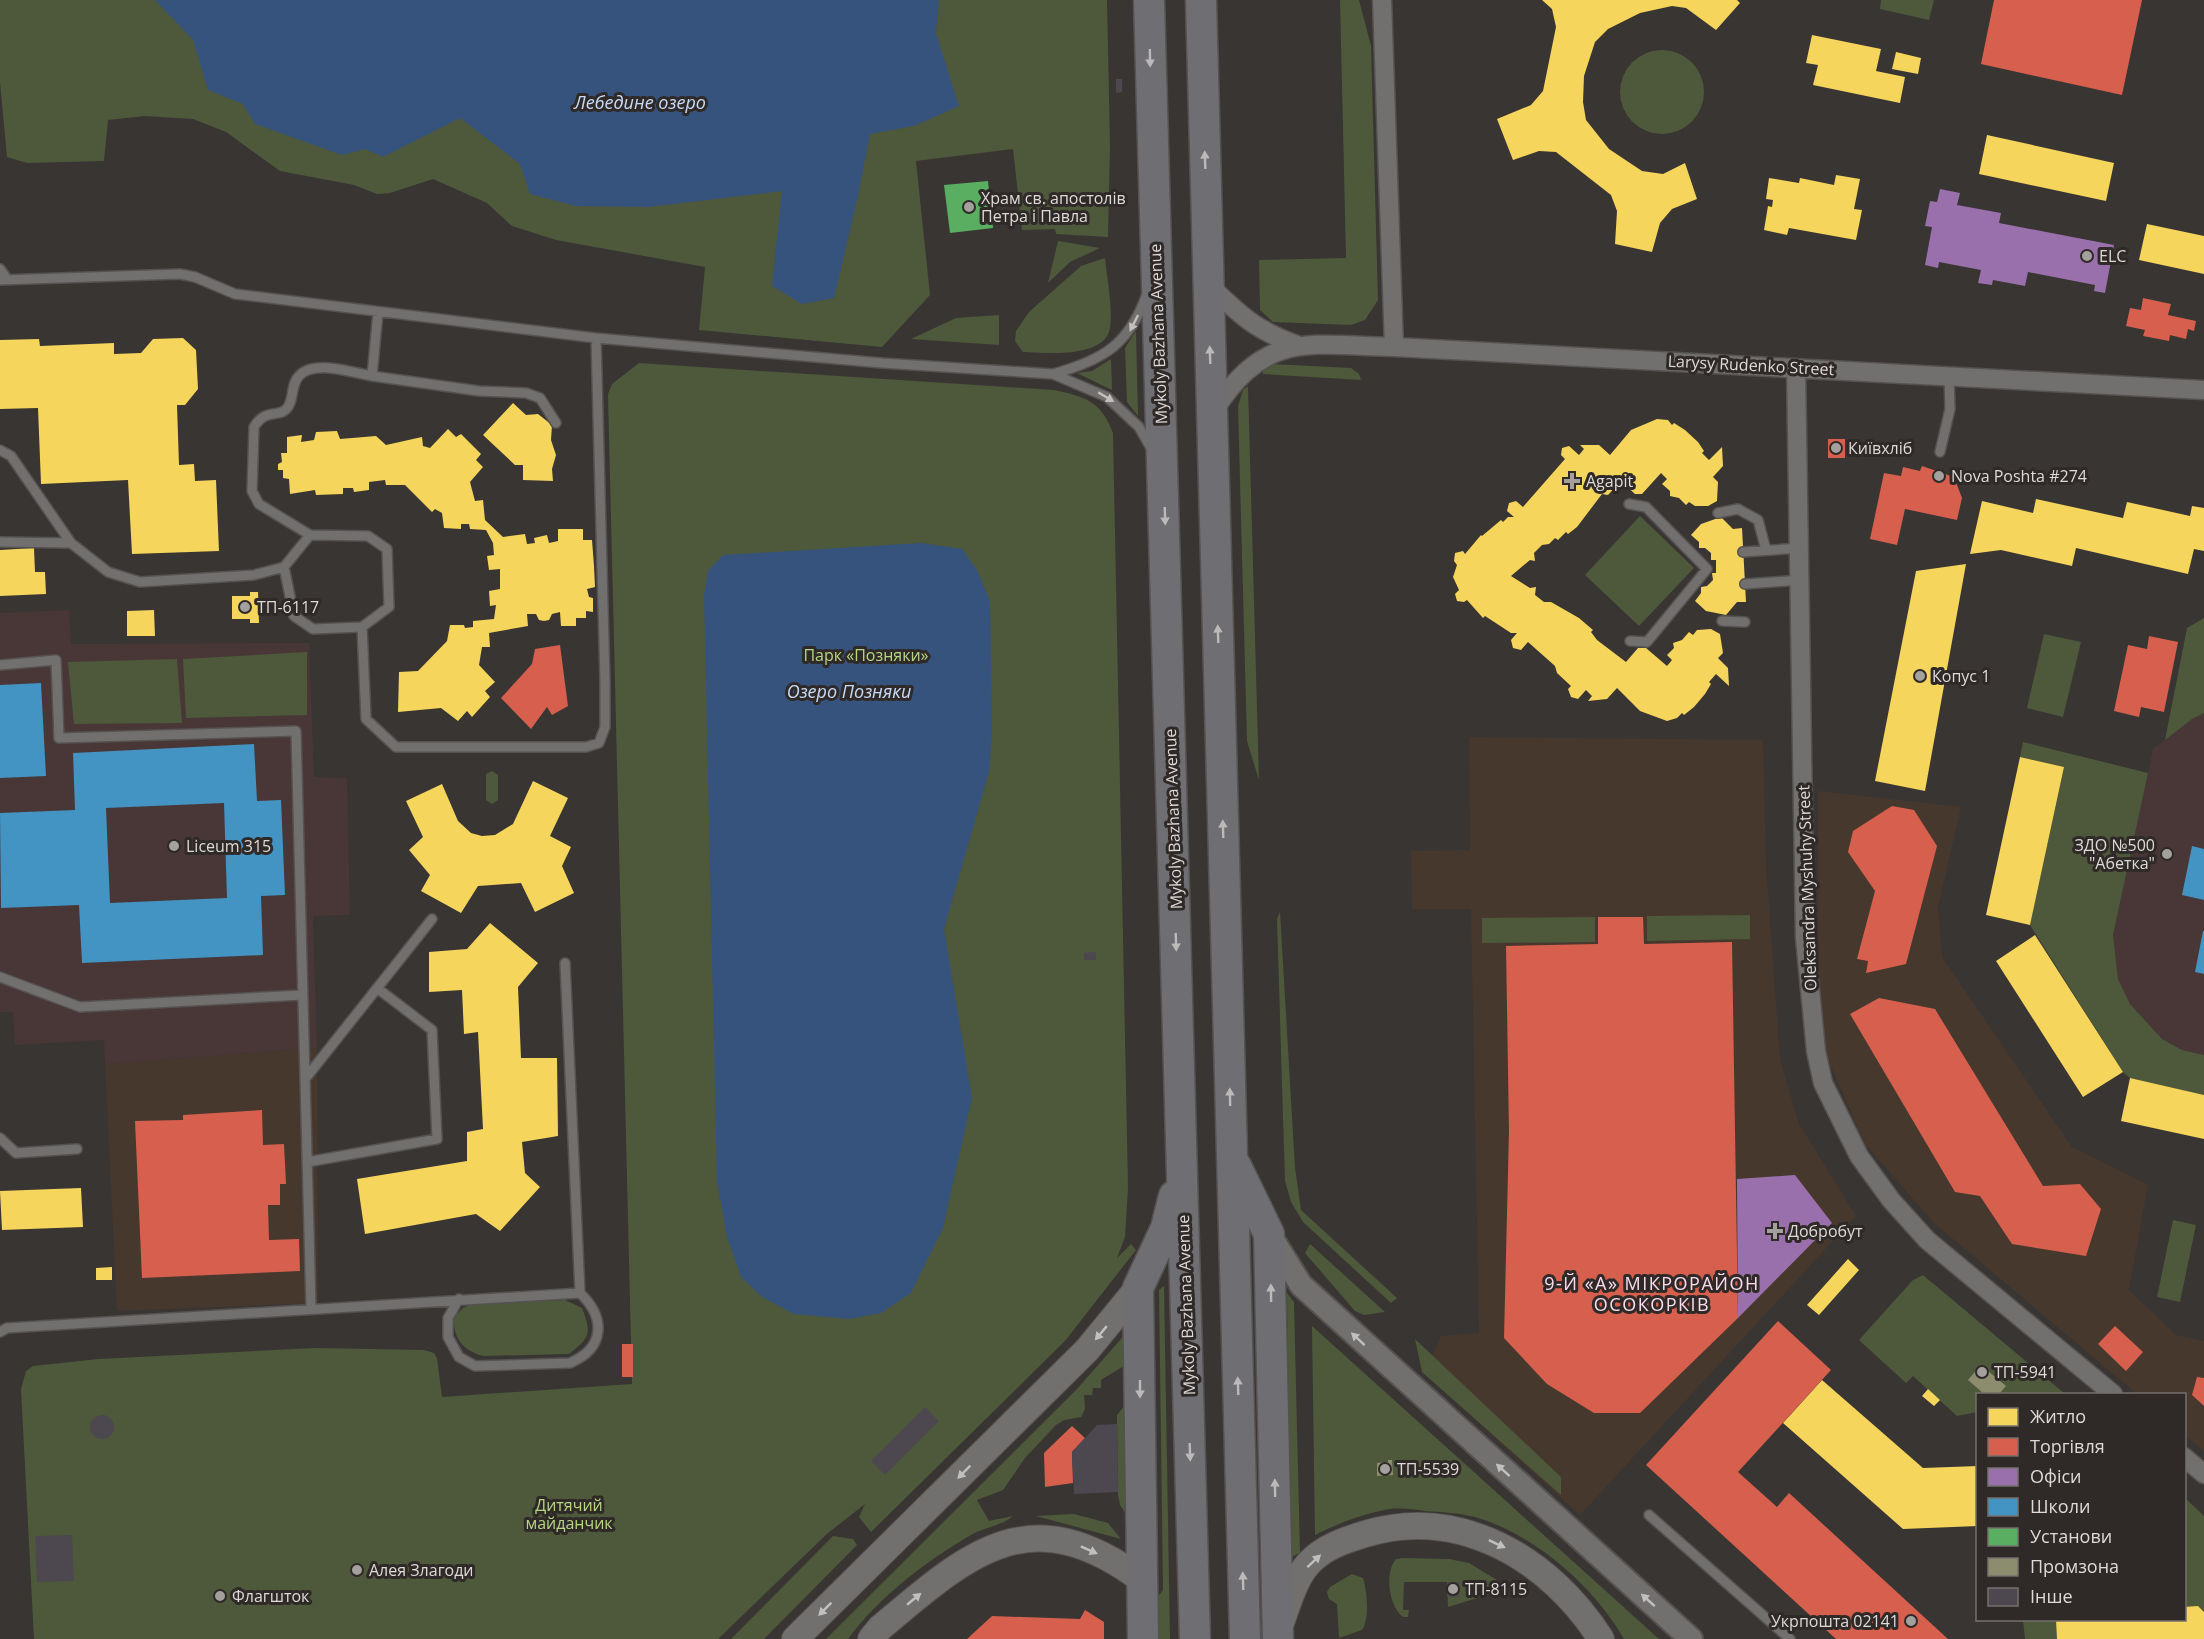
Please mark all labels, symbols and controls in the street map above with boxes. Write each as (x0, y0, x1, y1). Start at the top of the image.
one-way arrow (1146, 49, 1155, 68)
water label: Лебедине озеро (573, 90, 706, 114)
one-way arrow (1200, 151, 1210, 170)
place label: Храм св. апостолів Петра і Павла (981, 187, 1126, 227)
marker: Храм св. апостолів Петра і Павла (962, 200, 976, 214)
street label: Mykoly Bazhana Avenue (1144, 243, 1172, 425)
place label: ELC (2099, 245, 2126, 267)
marker: ELC (2080, 249, 2094, 263)
one-way arrow (1129, 314, 1139, 332)
one-way arrow (1206, 346, 1215, 365)
street label: Larysy Rudenko Street (1667, 350, 1835, 380)
one-way arrow (1098, 392, 1114, 403)
place label: Київхліб (1848, 437, 1912, 459)
marker: Київхліб (1829, 441, 1843, 455)
place label: Nova Poshta #274 (1951, 465, 2087, 487)
marker: Nova Poshta #274 (1932, 469, 1946, 483)
place label: Agapit (1586, 470, 1634, 492)
marker: Agapit (1563, 472, 1581, 490)
one-way arrow (1161, 506, 1170, 525)
place label: ТП-6117 (257, 596, 319, 618)
marker: ТП-6117 (238, 600, 252, 614)
one-way arrow (1213, 625, 1223, 644)
park label: Парк «Позняки» (803, 644, 929, 666)
place label: Копус 1 (1932, 665, 1990, 687)
marker: Копус 1 (1913, 669, 1927, 683)
water label: Озеро Позняки (787, 679, 911, 703)
street label: Mykoly Bazhana Avenue (1159, 728, 1187, 910)
street label: Oleksandra Myshuhy Street (1792, 784, 1822, 991)
one-way arrow (1219, 820, 1228, 839)
place label: ЗДО №500 "Абетка" (2074, 834, 2155, 874)
place label: Liceum 315 (186, 835, 271, 857)
marker: Liceum 315 (167, 839, 181, 853)
marker: ЗДО №500 "Абетка" (2160, 847, 2174, 861)
one-way arrow (1172, 932, 1181, 951)
one-way arrow (1225, 1088, 1235, 1107)
street label: Mykoly Bazhana Avenue (1172, 1214, 1200, 1396)
place label: Добробут (1788, 1220, 1863, 1242)
marker: Добробут (1766, 1222, 1784, 1240)
district label: 9-Й «А» МІКРОРАЙОН ОСОКОРКІВ (1544, 1271, 1760, 1316)
one-way arrow (1266, 1284, 1275, 1303)
one-way arrow (1095, 1325, 1108, 1340)
one-way arrow (1351, 1333, 1366, 1346)
place label: ТП-5941 (1994, 1361, 2056, 1383)
marker: ТП-5941 (1975, 1365, 1989, 1379)
one-way arrow (1233, 1376, 1242, 1395)
one-way arrow (1135, 1379, 1145, 1398)
legend (1976, 1393, 2186, 1621)
text: Житло (2030, 1404, 2086, 1428)
text: Торгівля (2030, 1434, 2105, 1458)
one-way arrow (1185, 1443, 1195, 1462)
place label: ТП-5539 (1397, 1458, 1459, 1480)
marker: ТП-5539 (1378, 1462, 1392, 1476)
one-way arrow (957, 1464, 971, 1478)
one-way arrow (1496, 1464, 1511, 1477)
text: Офіси (2030, 1464, 2082, 1488)
one-way arrow (1270, 1479, 1280, 1498)
park label: Дитячий майданчик (525, 1494, 613, 1534)
text: Школи (2030, 1494, 2090, 1518)
text: Установи (2030, 1524, 2112, 1548)
one-way arrow (1489, 1539, 1506, 1548)
one-way arrow (1081, 1545, 1098, 1554)
one-way arrow (1306, 1554, 1321, 1568)
text: Промзона (2030, 1554, 2119, 1578)
place label: Алея Злагоди (369, 1559, 474, 1581)
marker: Алея Злагоди (350, 1563, 364, 1577)
one-way arrow (1238, 1571, 1248, 1590)
place label: ТП-8115 (1465, 1578, 1527, 1600)
marker: ТП-8115 (1446, 1582, 1460, 1596)
text: Інше (2030, 1584, 2073, 1608)
place label: Флагшток (232, 1585, 310, 1607)
marker: Флагшток (213, 1589, 227, 1603)
one-way arrow (906, 1593, 921, 1606)
one-way arrow (1641, 1594, 1656, 1607)
one-way arrow (818, 1602, 833, 1616)
place label: Укрпошта 02141 (1771, 1610, 1899, 1632)
marker: Укрпошта 02141 (1904, 1614, 1918, 1628)

